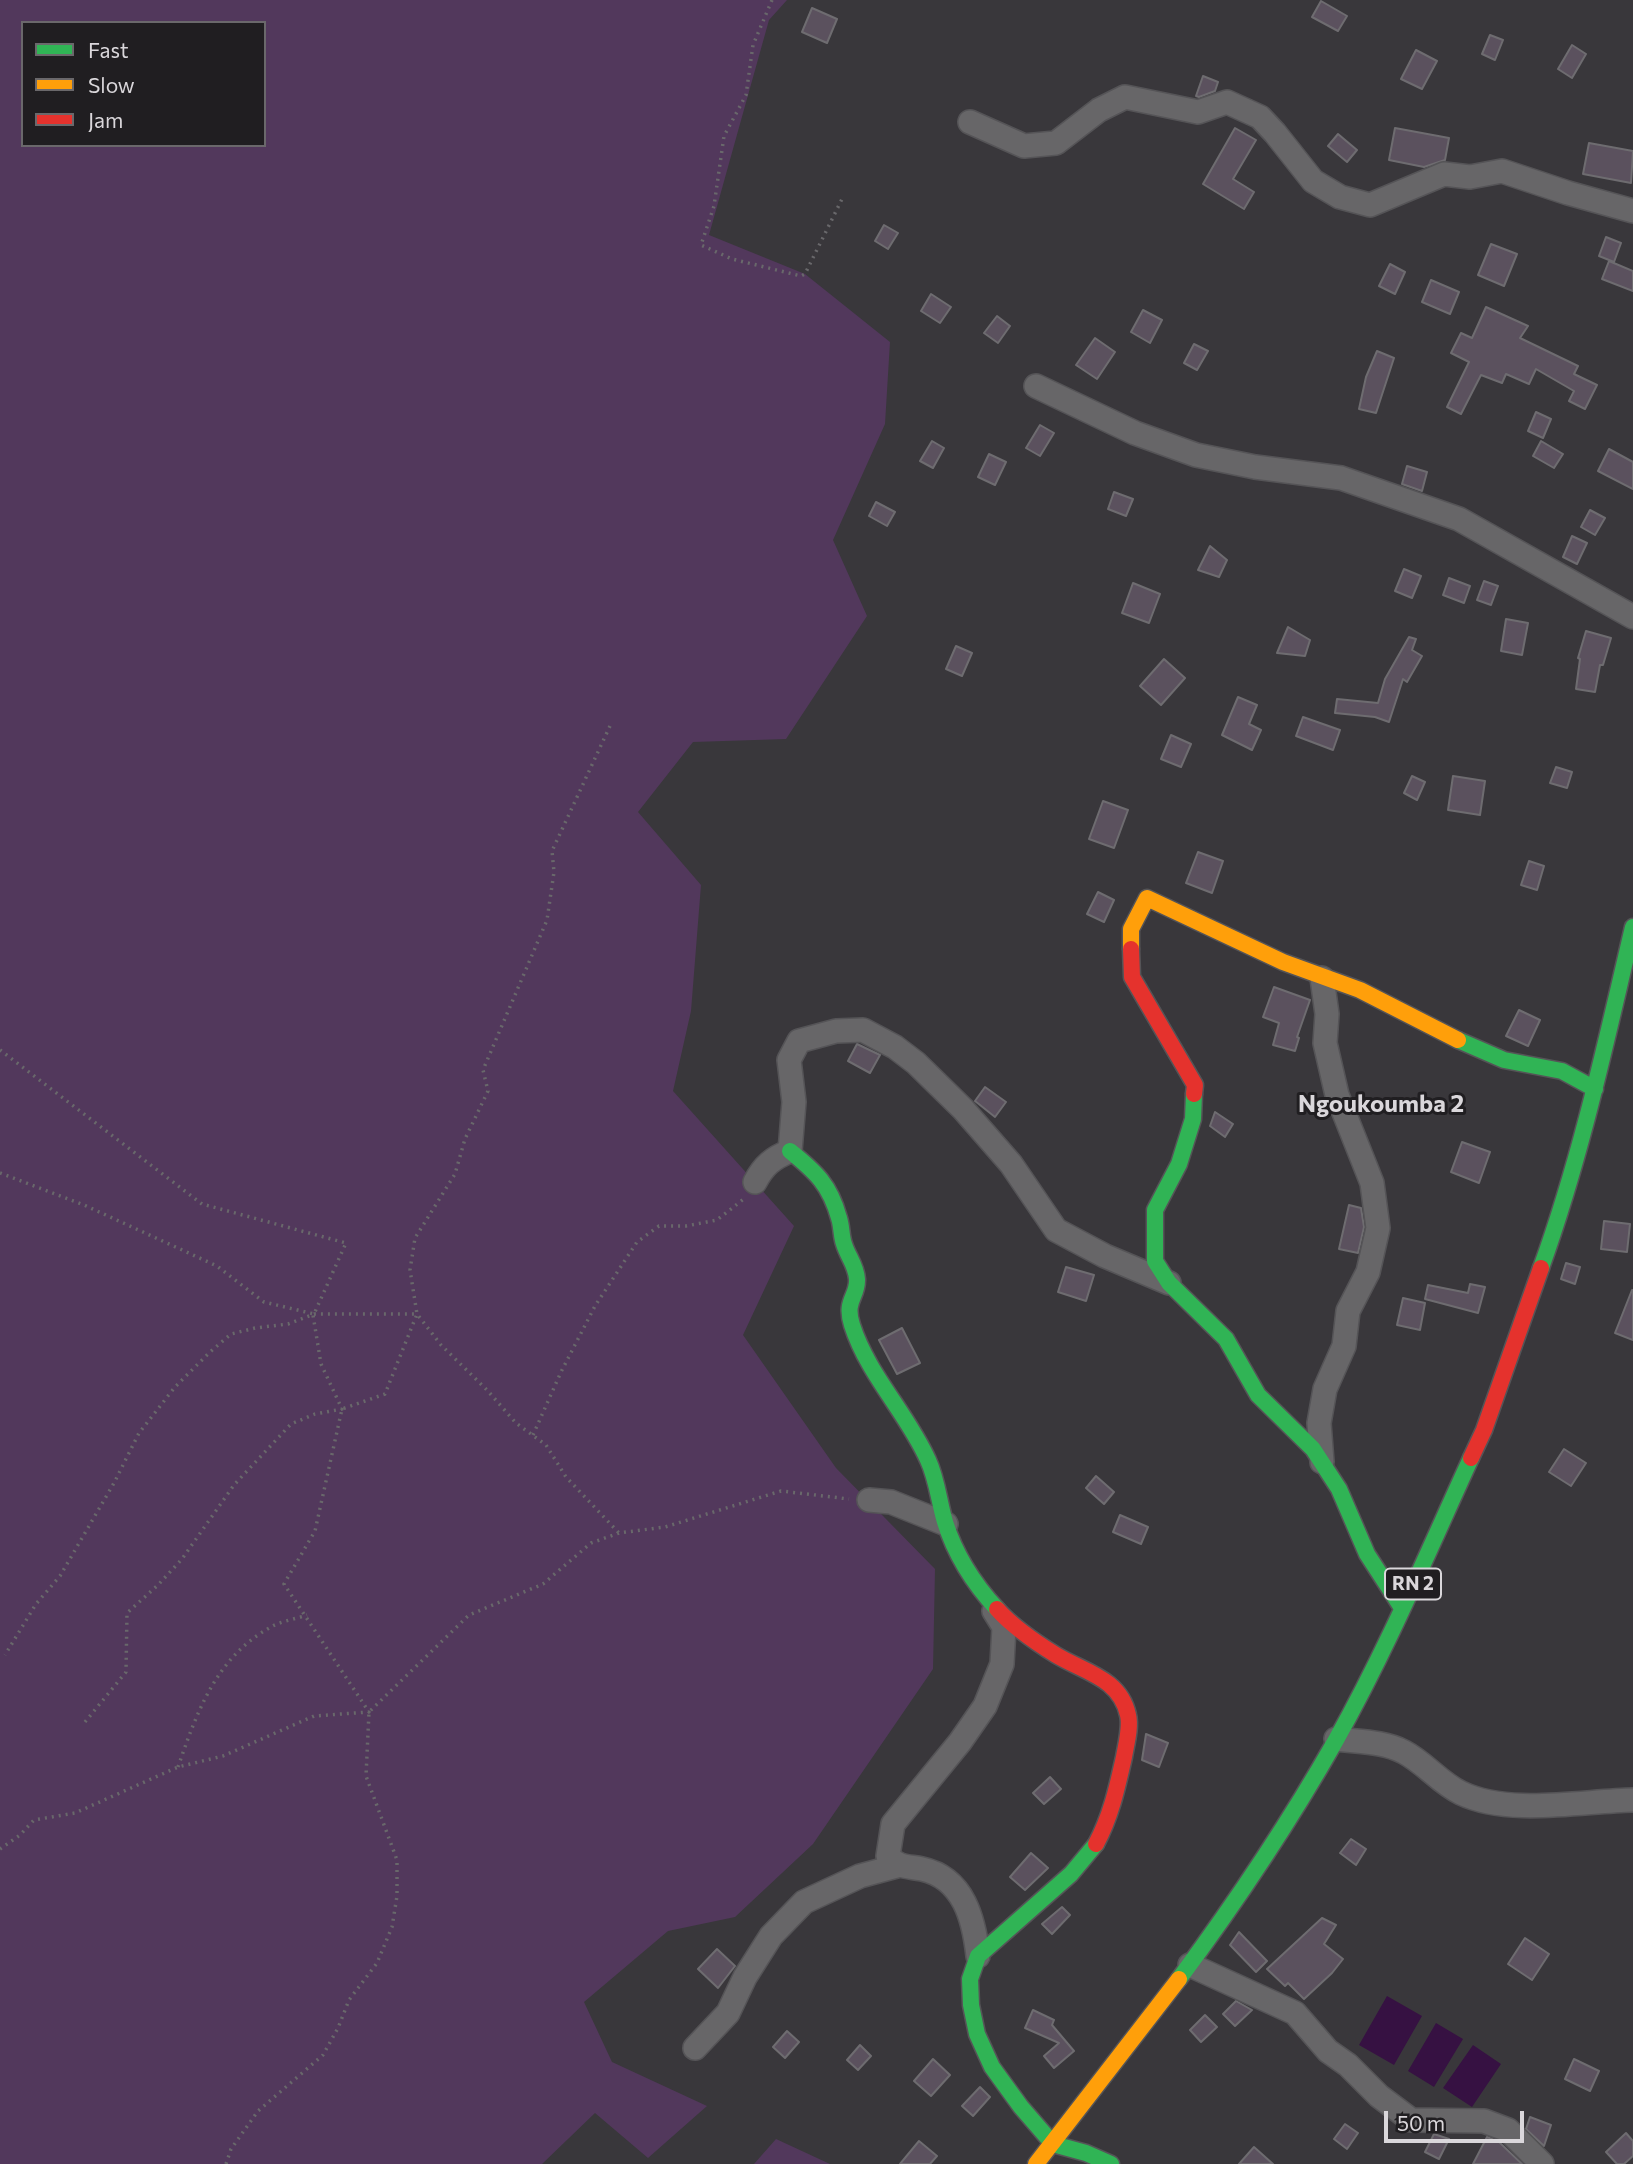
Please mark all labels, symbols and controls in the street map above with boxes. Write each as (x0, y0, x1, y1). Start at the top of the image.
legend (21, 21, 266, 147)
text: Fast (88, 37, 129, 62)
text: Slow (88, 72, 135, 97)
text: Jam (88, 107, 123, 132)
district label: Ngoukoumba 2 (1298, 1090, 1464, 1118)
road number: RN 2 (1385, 1568, 1441, 1600)
scale bar (1388, 2098, 1528, 2142)
text: 50 m (1397, 2110, 1445, 2135)

